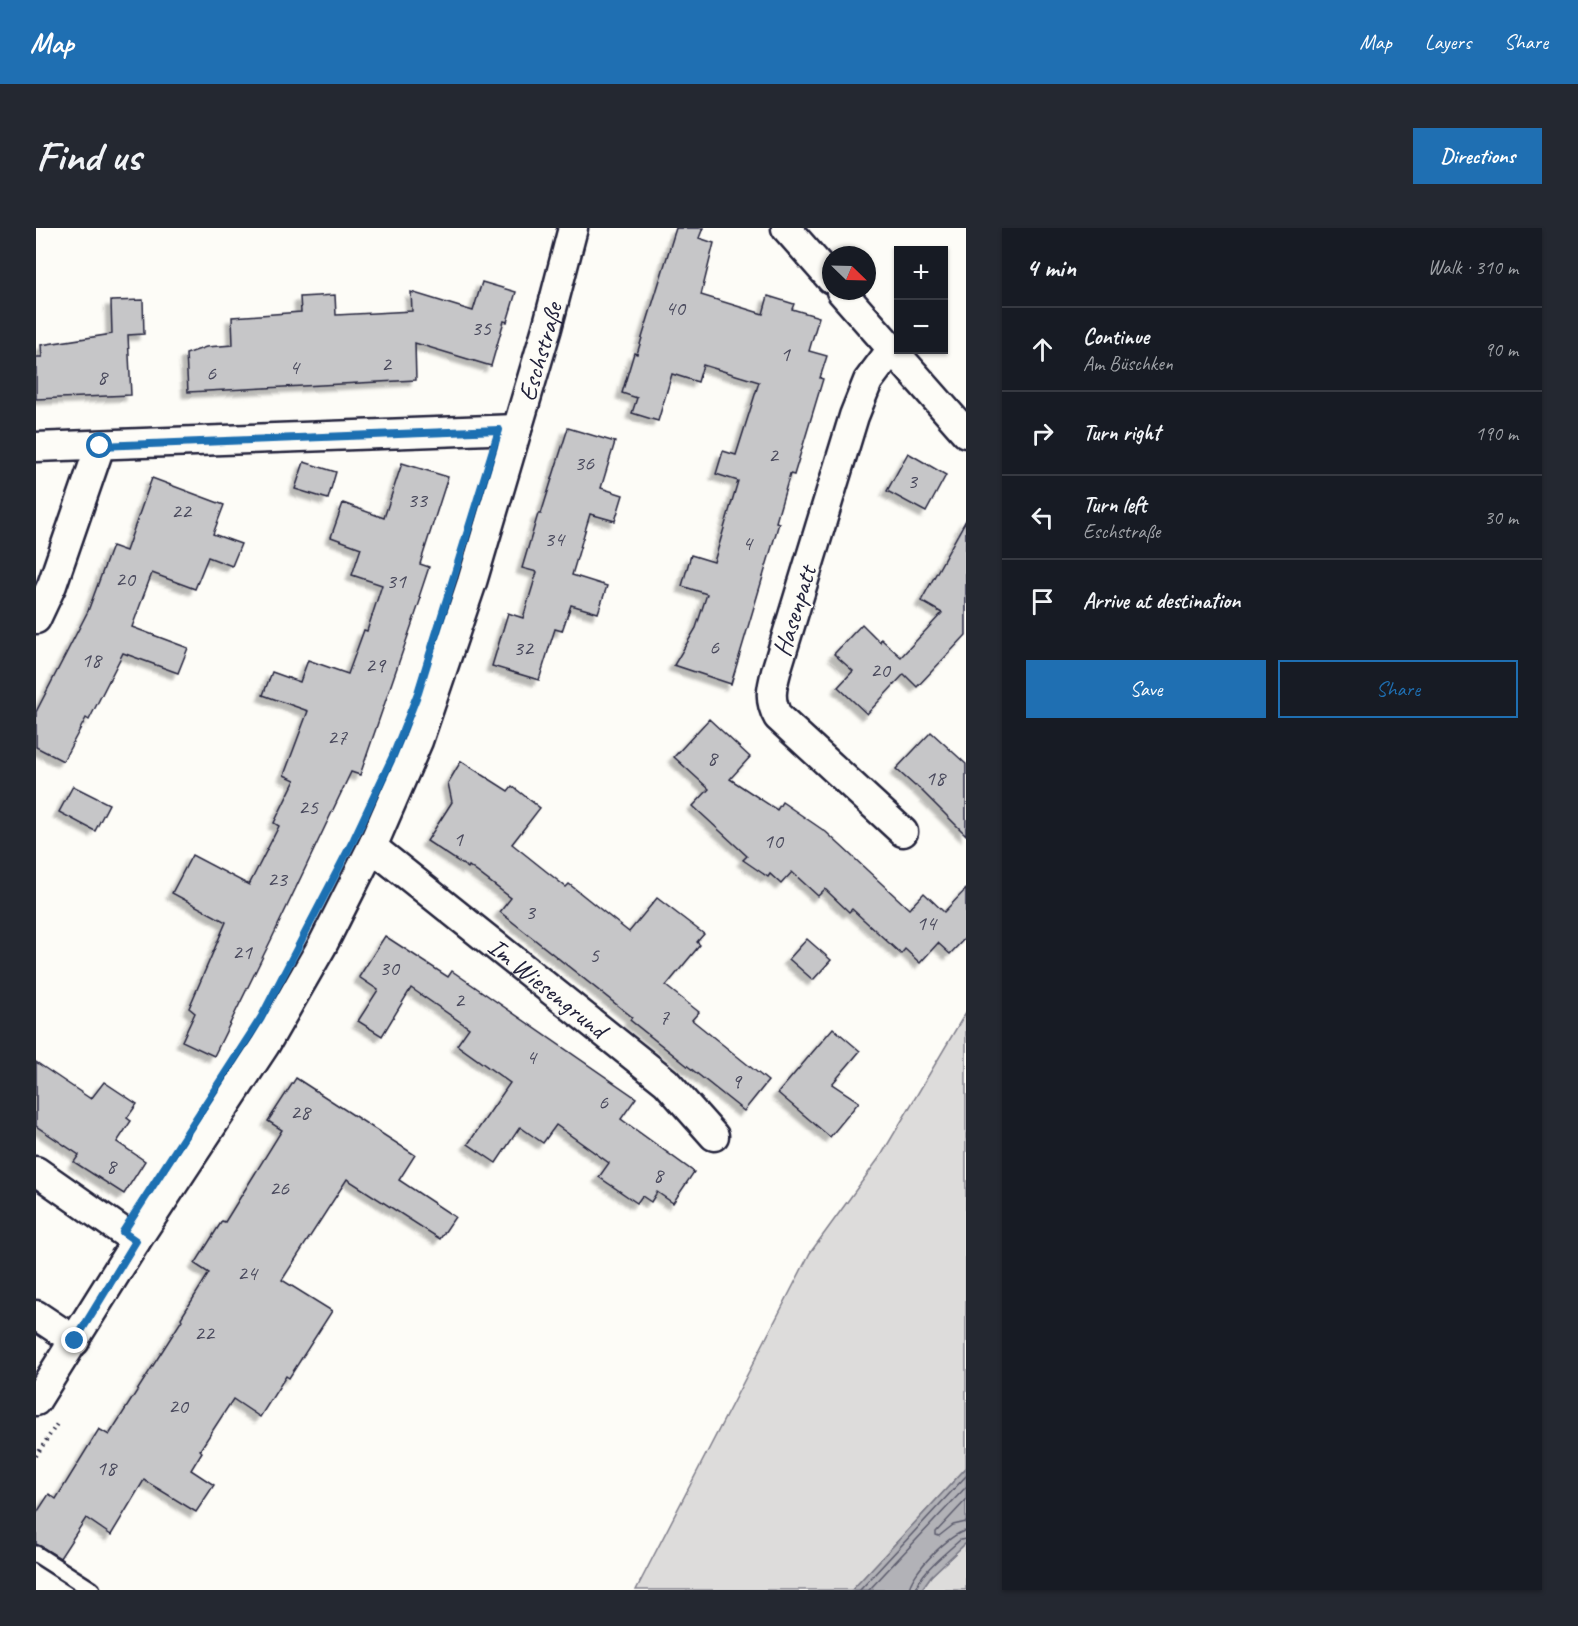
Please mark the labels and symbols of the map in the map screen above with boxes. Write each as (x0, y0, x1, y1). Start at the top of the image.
north arrow (822, 246, 876, 300)
house number: 40 (665, 294, 687, 322)
street label: Eschstraße (510, 297, 571, 405)
house number: 35 (471, 314, 492, 342)
house number: 1 (780, 340, 791, 368)
house number: 2 (381, 350, 393, 378)
house number: 4 (289, 353, 301, 381)
house number: 6 (206, 359, 217, 387)
house number: 8 (97, 363, 109, 391)
route start (86, 432, 112, 458)
house number: 2 (768, 441, 780, 469)
house number: 36 (574, 449, 595, 477)
house number: 3 (907, 467, 919, 495)
house number: 33 (407, 486, 429, 514)
house number: 22 (171, 497, 193, 525)
house number: 34 (544, 525, 566, 553)
house number: 4 (742, 529, 754, 557)
street label: Hasenpatt (765, 560, 825, 660)
house number: 20 (115, 565, 137, 593)
house number: 31 (386, 567, 407, 595)
house number: 6 (709, 633, 720, 661)
house number: 32 (513, 634, 535, 662)
house number: 18 (81, 646, 103, 674)
house number: 29 (365, 651, 387, 679)
house number: 20 (870, 656, 892, 684)
house number: 27 (327, 723, 348, 751)
house number: 8 (707, 744, 719, 772)
house number: 18 (925, 764, 947, 792)
house number: 25 (298, 793, 319, 821)
house number: 1 (453, 825, 464, 853)
house number: 10 (763, 827, 785, 855)
house number: 23 (267, 865, 289, 893)
house number: 3 (525, 898, 537, 926)
house number: 14 (916, 909, 938, 937)
street label: Im Wiesengrund (481, 930, 617, 1048)
house number: 21 (232, 938, 253, 966)
house number: 5 (589, 941, 600, 969)
house number: 30 (379, 954, 401, 982)
house number: 2 (454, 986, 466, 1014)
house number: 7 (659, 1003, 670, 1031)
house number: 4 (526, 1043, 538, 1071)
house number: 9 (731, 1067, 743, 1095)
house number: 6 (598, 1088, 609, 1116)
house number: 28 (290, 1098, 312, 1126)
house number: 8 (106, 1152, 118, 1180)
house number: 8 (653, 1161, 665, 1189)
house number: 26 (269, 1174, 290, 1202)
house number: 24 (237, 1259, 259, 1287)
house number: 22 (194, 1319, 216, 1347)
route end (61, 1327, 87, 1353)
house number: 20 (168, 1392, 190, 1420)
house number: 18 (96, 1454, 118, 1482)

